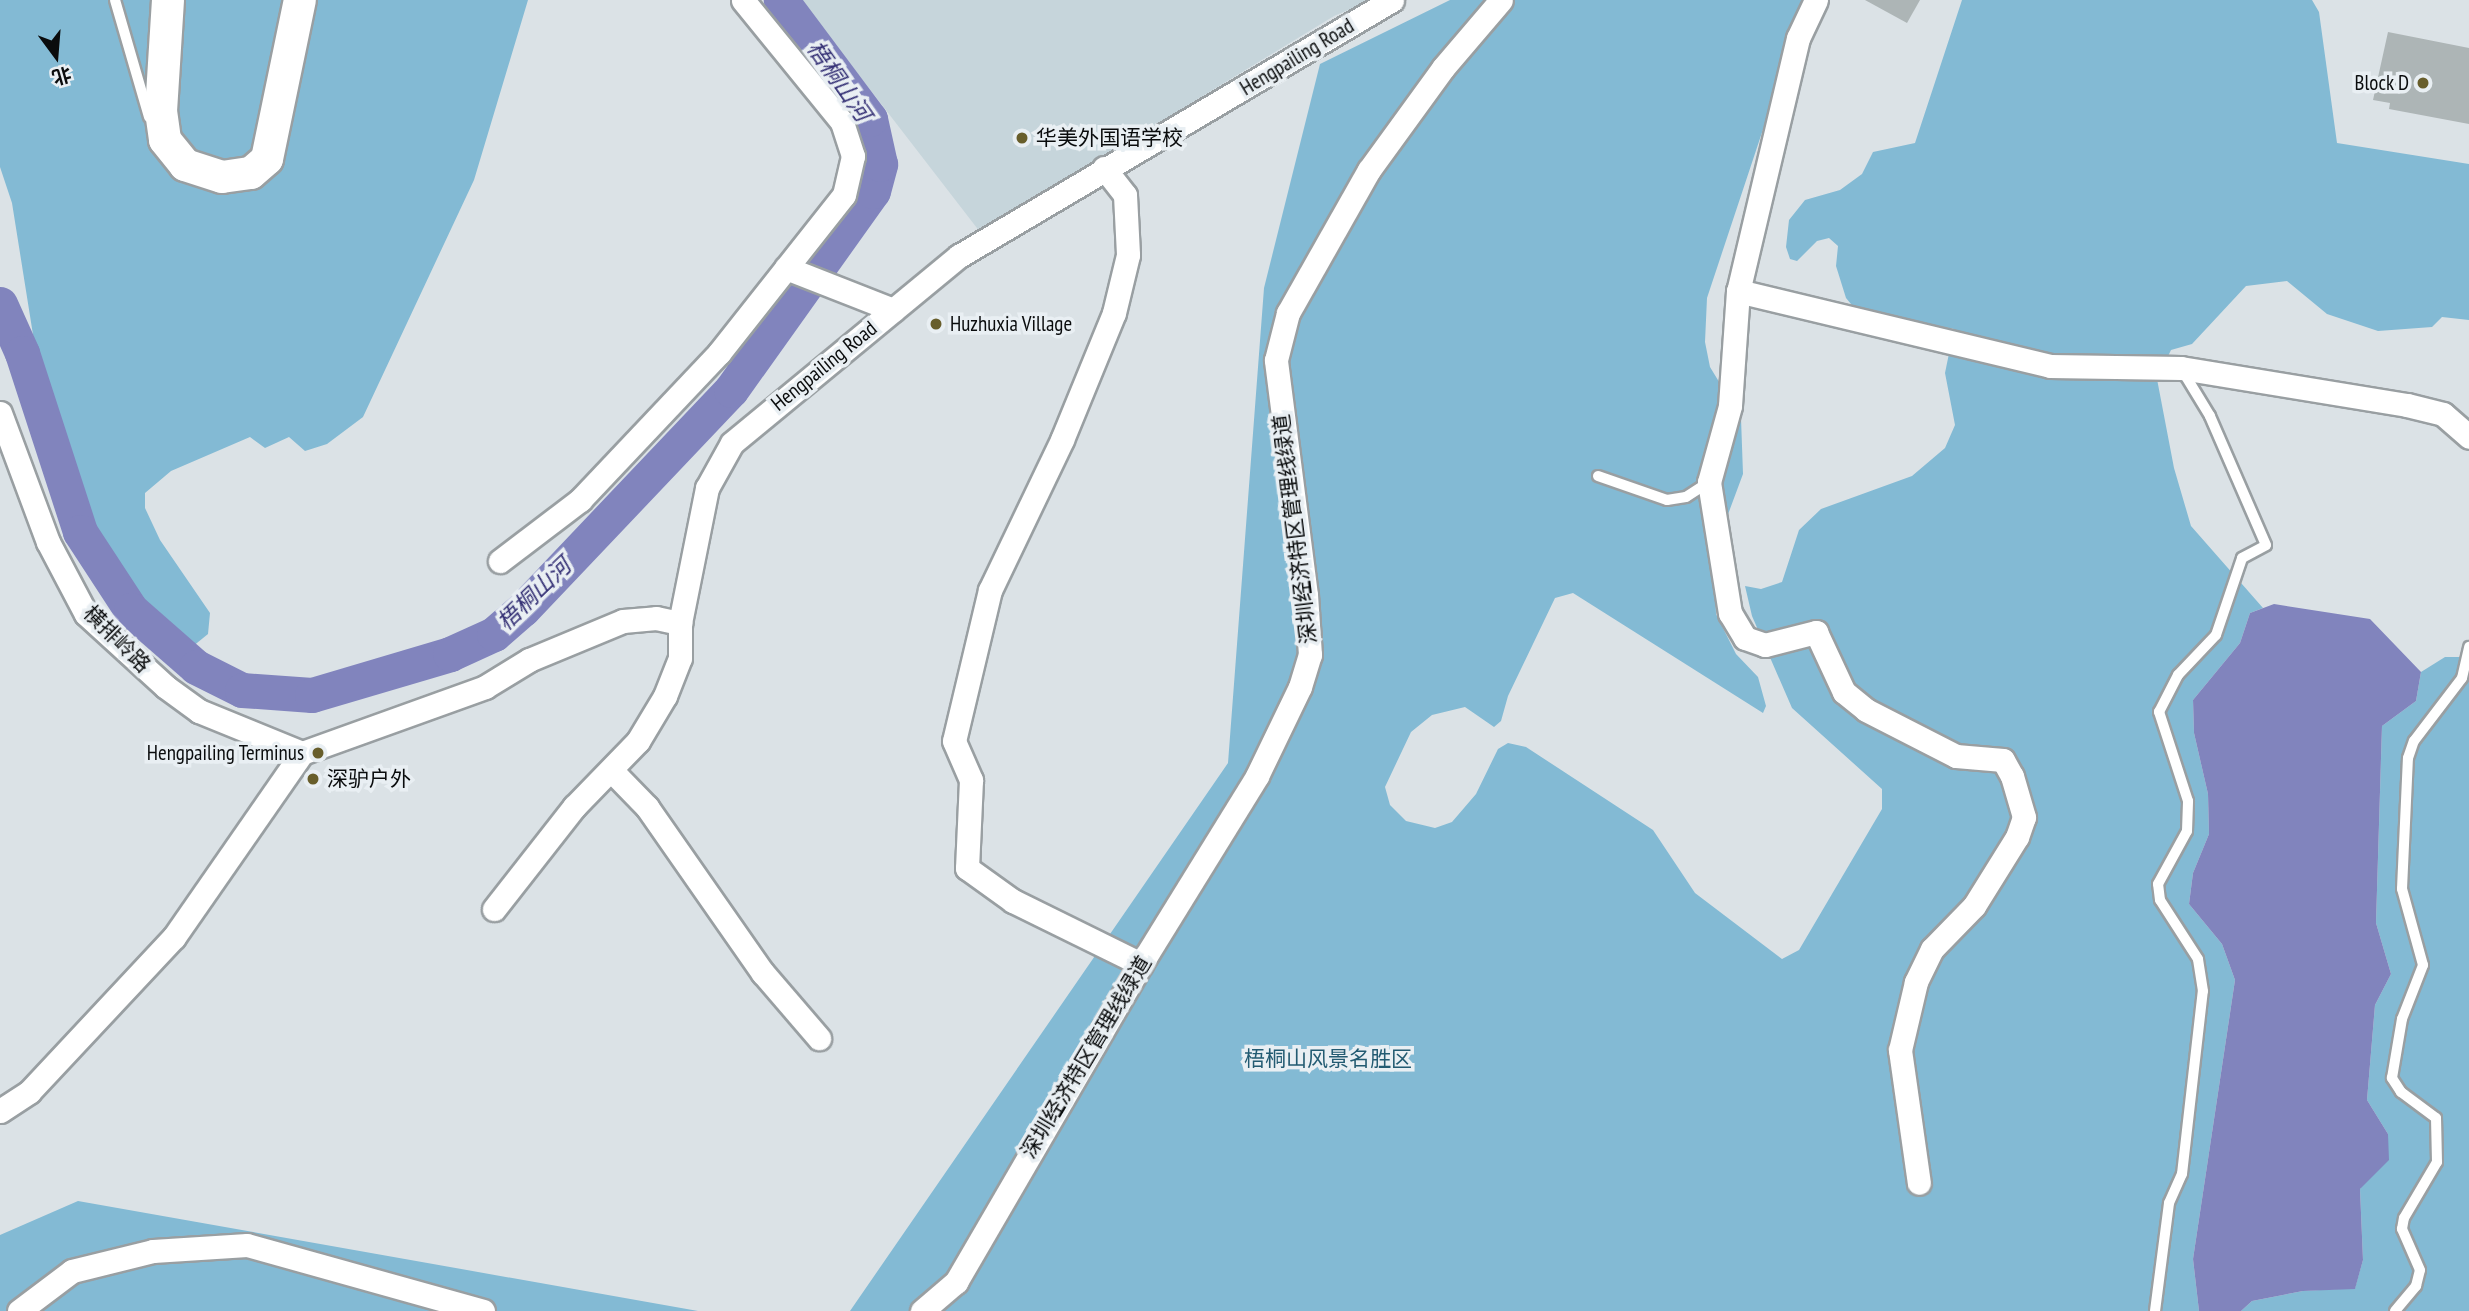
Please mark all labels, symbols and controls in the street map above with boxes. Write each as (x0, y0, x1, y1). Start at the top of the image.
street label: Hengpailing Road (1236, 13, 1358, 101)
north arrow (21, 21, 91, 91)
water label: 梧桐山河 (801, 35, 877, 127)
text: 北 (49, 62, 74, 90)
place label: Block D (2354, 70, 2409, 96)
marker: Block D (2415, 75, 2431, 91)
place label: 华美外国语学校 (1036, 125, 1183, 151)
marker: 华美外国语学校 (1014, 130, 1030, 146)
place label: Huzhuxia Village (950, 311, 1073, 337)
street label: Hengpailing Road (766, 316, 882, 416)
marker: Huzhuxia Village (928, 316, 944, 332)
street label: 深圳经济特区管理线绿道 (1268, 413, 1322, 645)
water label: 梧桐山河 (491, 552, 577, 636)
street label: 横排岭路 (78, 600, 156, 678)
place label: Hengpailing Terminus (146, 740, 304, 766)
marker: Hengpailing Terminus (310, 745, 326, 761)
place label: 深驴户外 (327, 766, 411, 792)
marker: 深驴户外 (305, 771, 321, 787)
street label: 深圳经济特区管理线绿道 (1016, 952, 1156, 1162)
park label: 梧桐山风景名胜区 (1244, 1046, 1412, 1072)

